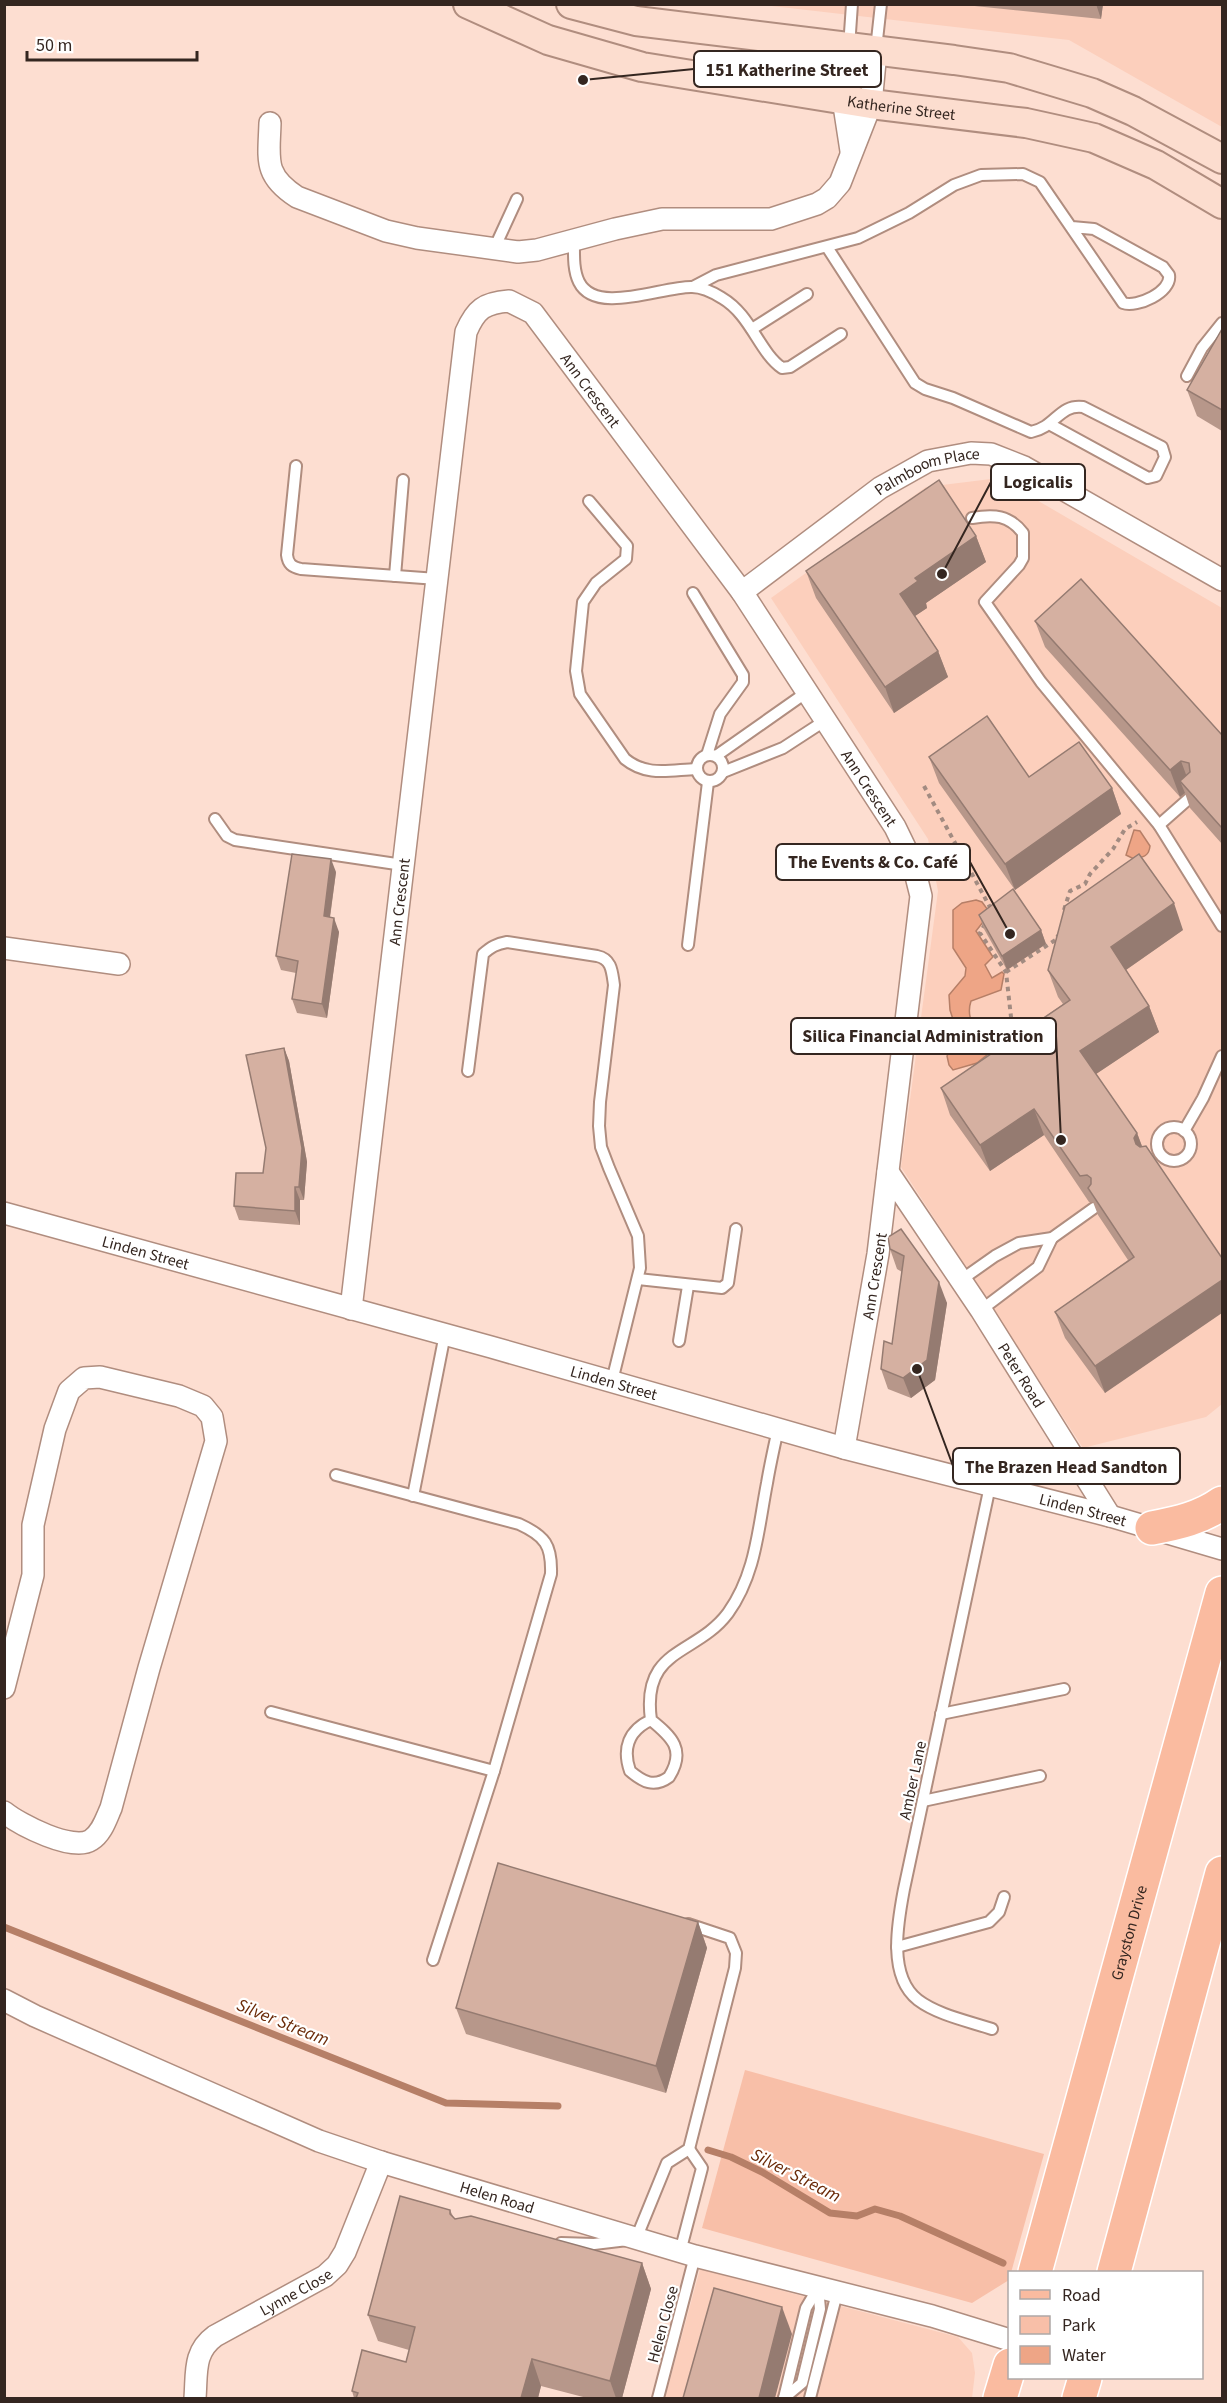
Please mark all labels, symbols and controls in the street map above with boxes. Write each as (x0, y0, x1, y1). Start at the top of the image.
scale bar (27, 24, 196, 62)
text: 50 m (36, 33, 72, 58)
callout: 151 Katherine Street (694, 51, 881, 87)
text: 151 Katherine Street (706, 58, 869, 83)
street label: Katherine Street (846, 90, 957, 126)
street label: Ann Crescent (555, 349, 625, 433)
street label: Palmboom Place (870, 443, 980, 501)
callout: Logicalis (991, 464, 1085, 500)
text: Logicalis (1003, 470, 1073, 495)
street label: Ann Crescent (836, 746, 902, 832)
callout: The Events & Co. Café (776, 844, 970, 880)
text: The Events & Co. Café (788, 850, 958, 875)
street label: Ann Crescent (384, 857, 416, 947)
callout: Silica Financial Administration (791, 1018, 1056, 1054)
text: Silica Financial Administration (802, 1024, 1044, 1049)
street label: Linden Street (99, 1230, 192, 1276)
street label: Ann Crescent (857, 1231, 893, 1321)
street label: Peter Road (992, 1339, 1049, 1412)
street label: Linden Street (568, 1360, 660, 1406)
callout: The Brazen Head Sandton (953, 1448, 1180, 1484)
text: The Brazen Head Sandton (964, 1455, 1168, 1480)
street label: Linden Street (1037, 1488, 1130, 1532)
street label: Amber Lane (894, 1739, 932, 1822)
street label: Grayston Drive (1106, 1883, 1153, 1983)
water label: Silver Stream (233, 1993, 333, 2052)
water label: Silver Stream (747, 2142, 845, 2209)
street label: Helen Road (457, 2176, 537, 2219)
street label: Lynne Close (256, 2264, 338, 2322)
legend (1008, 2271, 1203, 2379)
street label: Helen Close (642, 2283, 684, 2365)
text: Road (1062, 2283, 1101, 2308)
text: Park (1062, 2313, 1096, 2338)
text: Water (1062, 2343, 1106, 2368)

